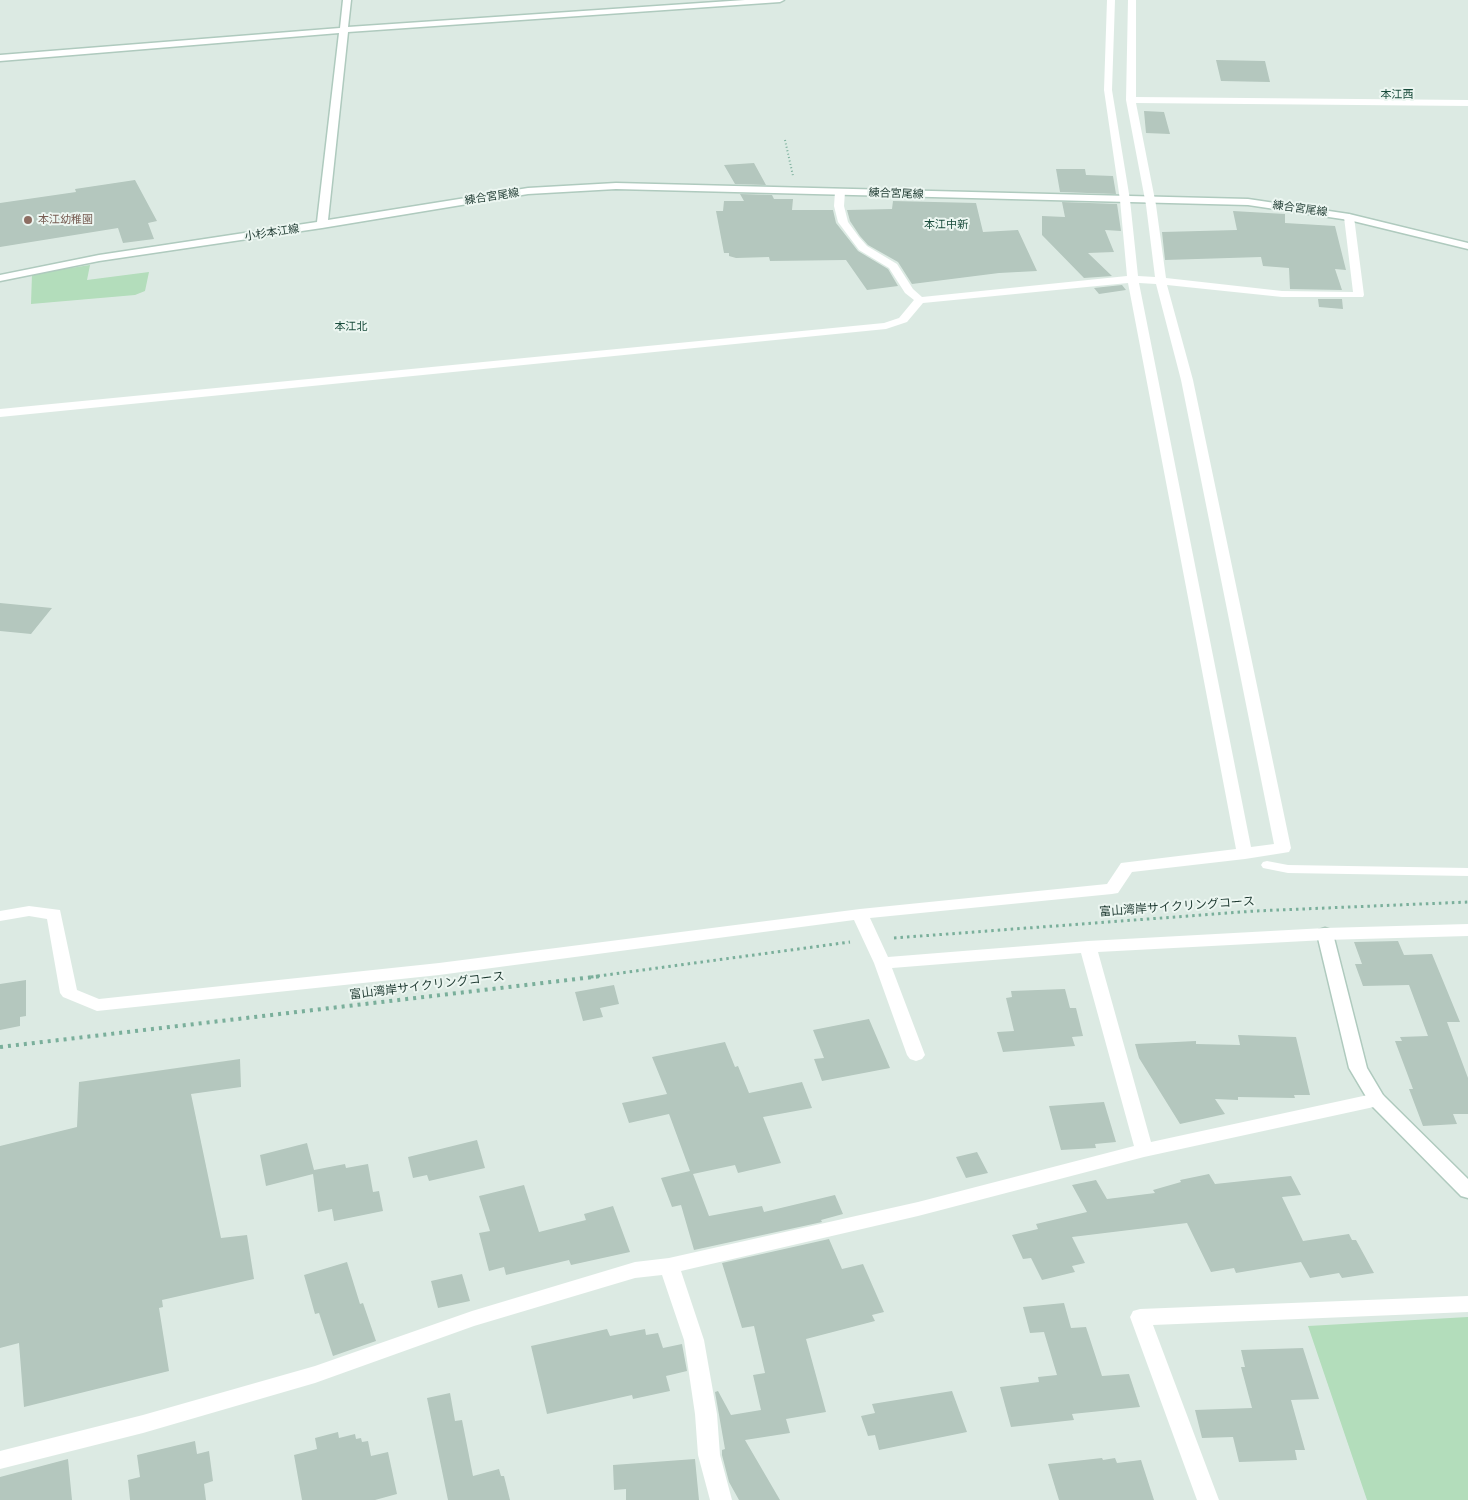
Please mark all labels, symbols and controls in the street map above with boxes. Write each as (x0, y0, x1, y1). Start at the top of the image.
district label: 本江西 (1381, 88, 1413, 102)
street label: 練合宮尾線 (464, 186, 520, 208)
street label: 練合宮尾線 (868, 186, 924, 202)
street label: 練合宮尾線 (1272, 199, 1328, 219)
place label: 本江幼稚園 (38, 213, 93, 227)
marker: 本江幼稚園 (22, 214, 34, 226)
district label: 本江中新 (924, 218, 968, 232)
street label: 小杉本江線 (244, 222, 300, 244)
district label: 本江北 (335, 320, 367, 334)
street label: 富山湾岸サイクリングコース (1099, 894, 1255, 920)
street label: 富山湾岸サイクリングコース (349, 969, 505, 1003)

